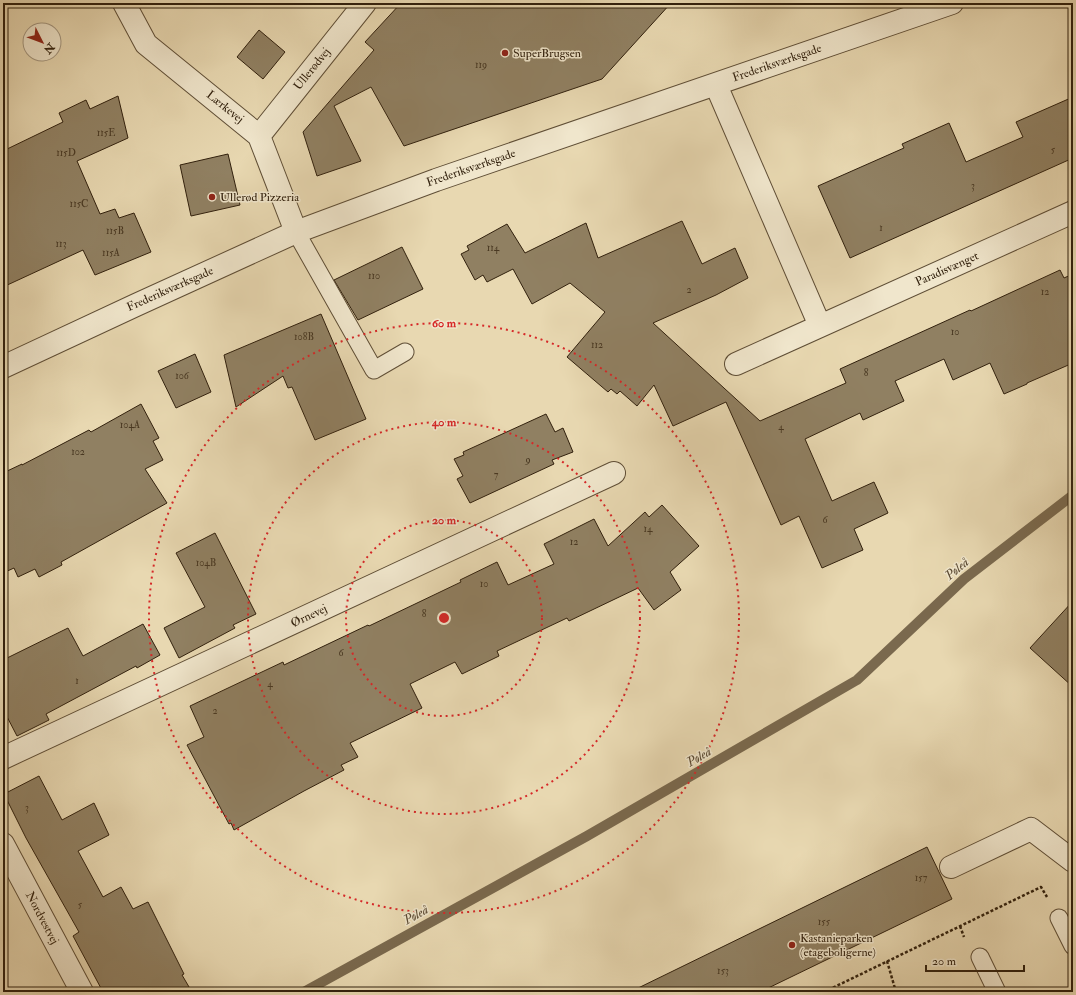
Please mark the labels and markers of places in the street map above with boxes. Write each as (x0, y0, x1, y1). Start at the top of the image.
place label: SuperBrugsen (513, 46, 581, 61)
marker: SuperBrugsen (500, 48, 510, 58)
place label: Ullerød Pizzeria (220, 190, 300, 205)
marker: Ullerød Pizzeria (207, 192, 217, 202)
centre of rings (437, 611, 451, 625)
place label: Kastanieparken (etageboligerne) (800, 931, 876, 960)
marker: Kastanieparken (etageboligerne) (787, 940, 797, 950)

